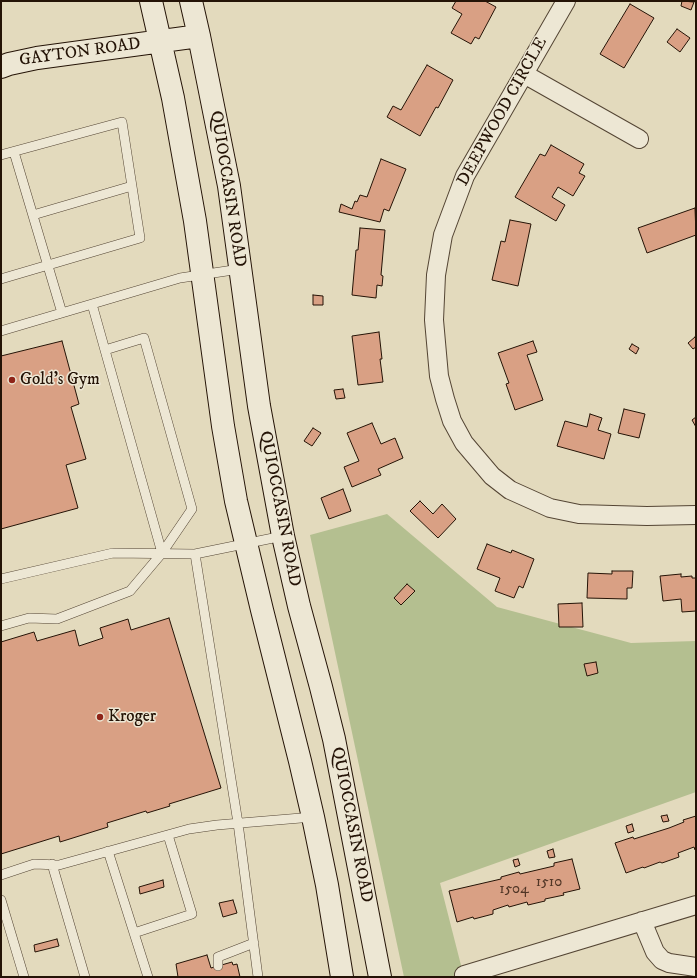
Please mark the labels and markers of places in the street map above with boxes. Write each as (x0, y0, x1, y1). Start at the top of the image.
place label: Gold's Gym (20, 370, 100, 390)
marker: Gold's Gym (7, 375, 17, 385)
place label: Kroger (108, 707, 156, 727)
marker: Kroger (95, 712, 105, 722)

